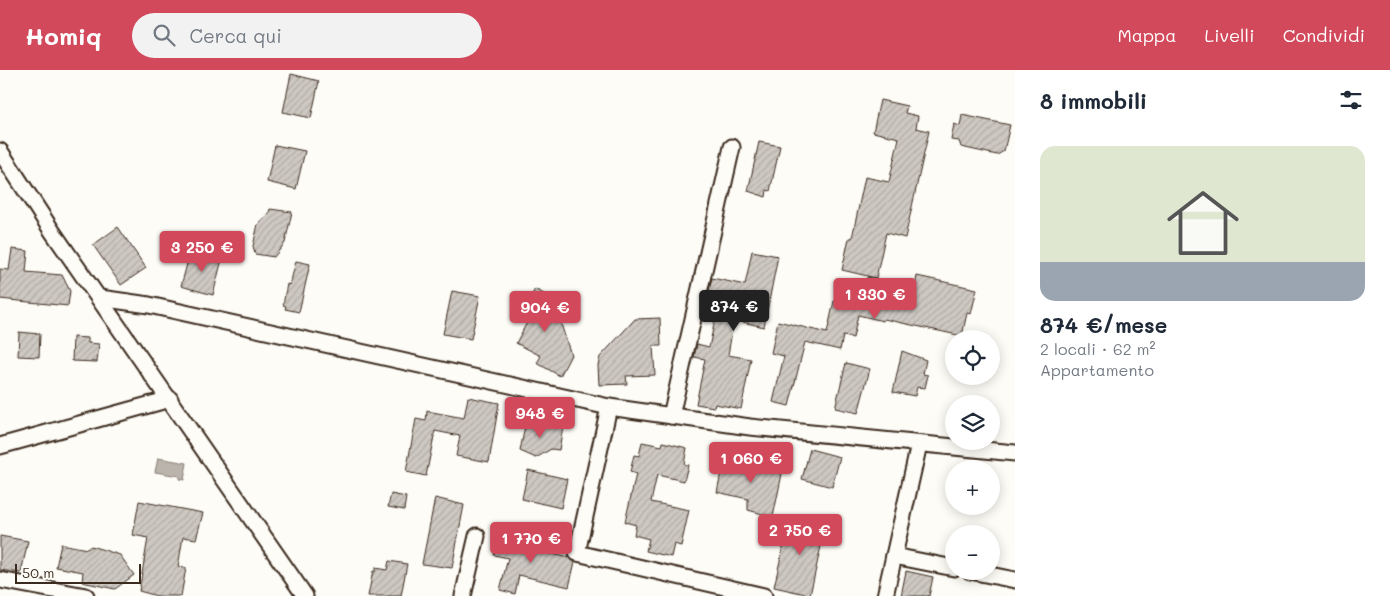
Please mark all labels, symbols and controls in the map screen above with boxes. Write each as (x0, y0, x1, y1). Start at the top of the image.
search box (132, 13, 482, 58)
text: Homiq (25, 20, 102, 51)
icon: search (150, 21, 178, 49)
text: Cerca qui (190, 23, 282, 48)
text: Mappa (1117, 23, 1176, 47)
text: Livelli (1204, 23, 1255, 47)
text: Condividi (1283, 23, 1365, 47)
icon: filters (1337, 86, 1365, 114)
text: 8 immobili (1040, 87, 1147, 114)
icon: home (1158, 178, 1248, 268)
pin: 3 250 € (156, 230, 248, 273)
text: 3 250 € (171, 236, 233, 257)
pin: 1 330 € (829, 278, 921, 320)
text: 1 330 € (844, 283, 906, 304)
pin: 904 € (510, 290, 580, 333)
pin: 874 € (699, 290, 769, 332)
text: 874 € (710, 295, 758, 316)
text: 904 € (521, 296, 569, 317)
text: 874 €/mese (1040, 311, 1167, 338)
map controls (945, 330, 1000, 580)
button: locate (945, 330, 1000, 385)
text: 2 locali · 62 m² (1040, 338, 1156, 359)
text: Appartamento (1040, 359, 1154, 380)
button: layers (945, 395, 1000, 450)
pin: 948 € (505, 396, 575, 439)
text: 948 € (516, 402, 564, 423)
pin: 1 060 € (705, 442, 797, 484)
text: 1 060 € (720, 447, 782, 468)
button: + (945, 460, 1000, 515)
pin: 2 750 € (754, 514, 846, 556)
text: 2 750 € (769, 519, 831, 540)
pin: 1 770 € (485, 522, 577, 564)
button: − (945, 525, 1000, 580)
text: 1 770 € (501, 527, 561, 548)
scale bar (15, 561, 141, 584)
text: 50 m (22, 563, 54, 582)

